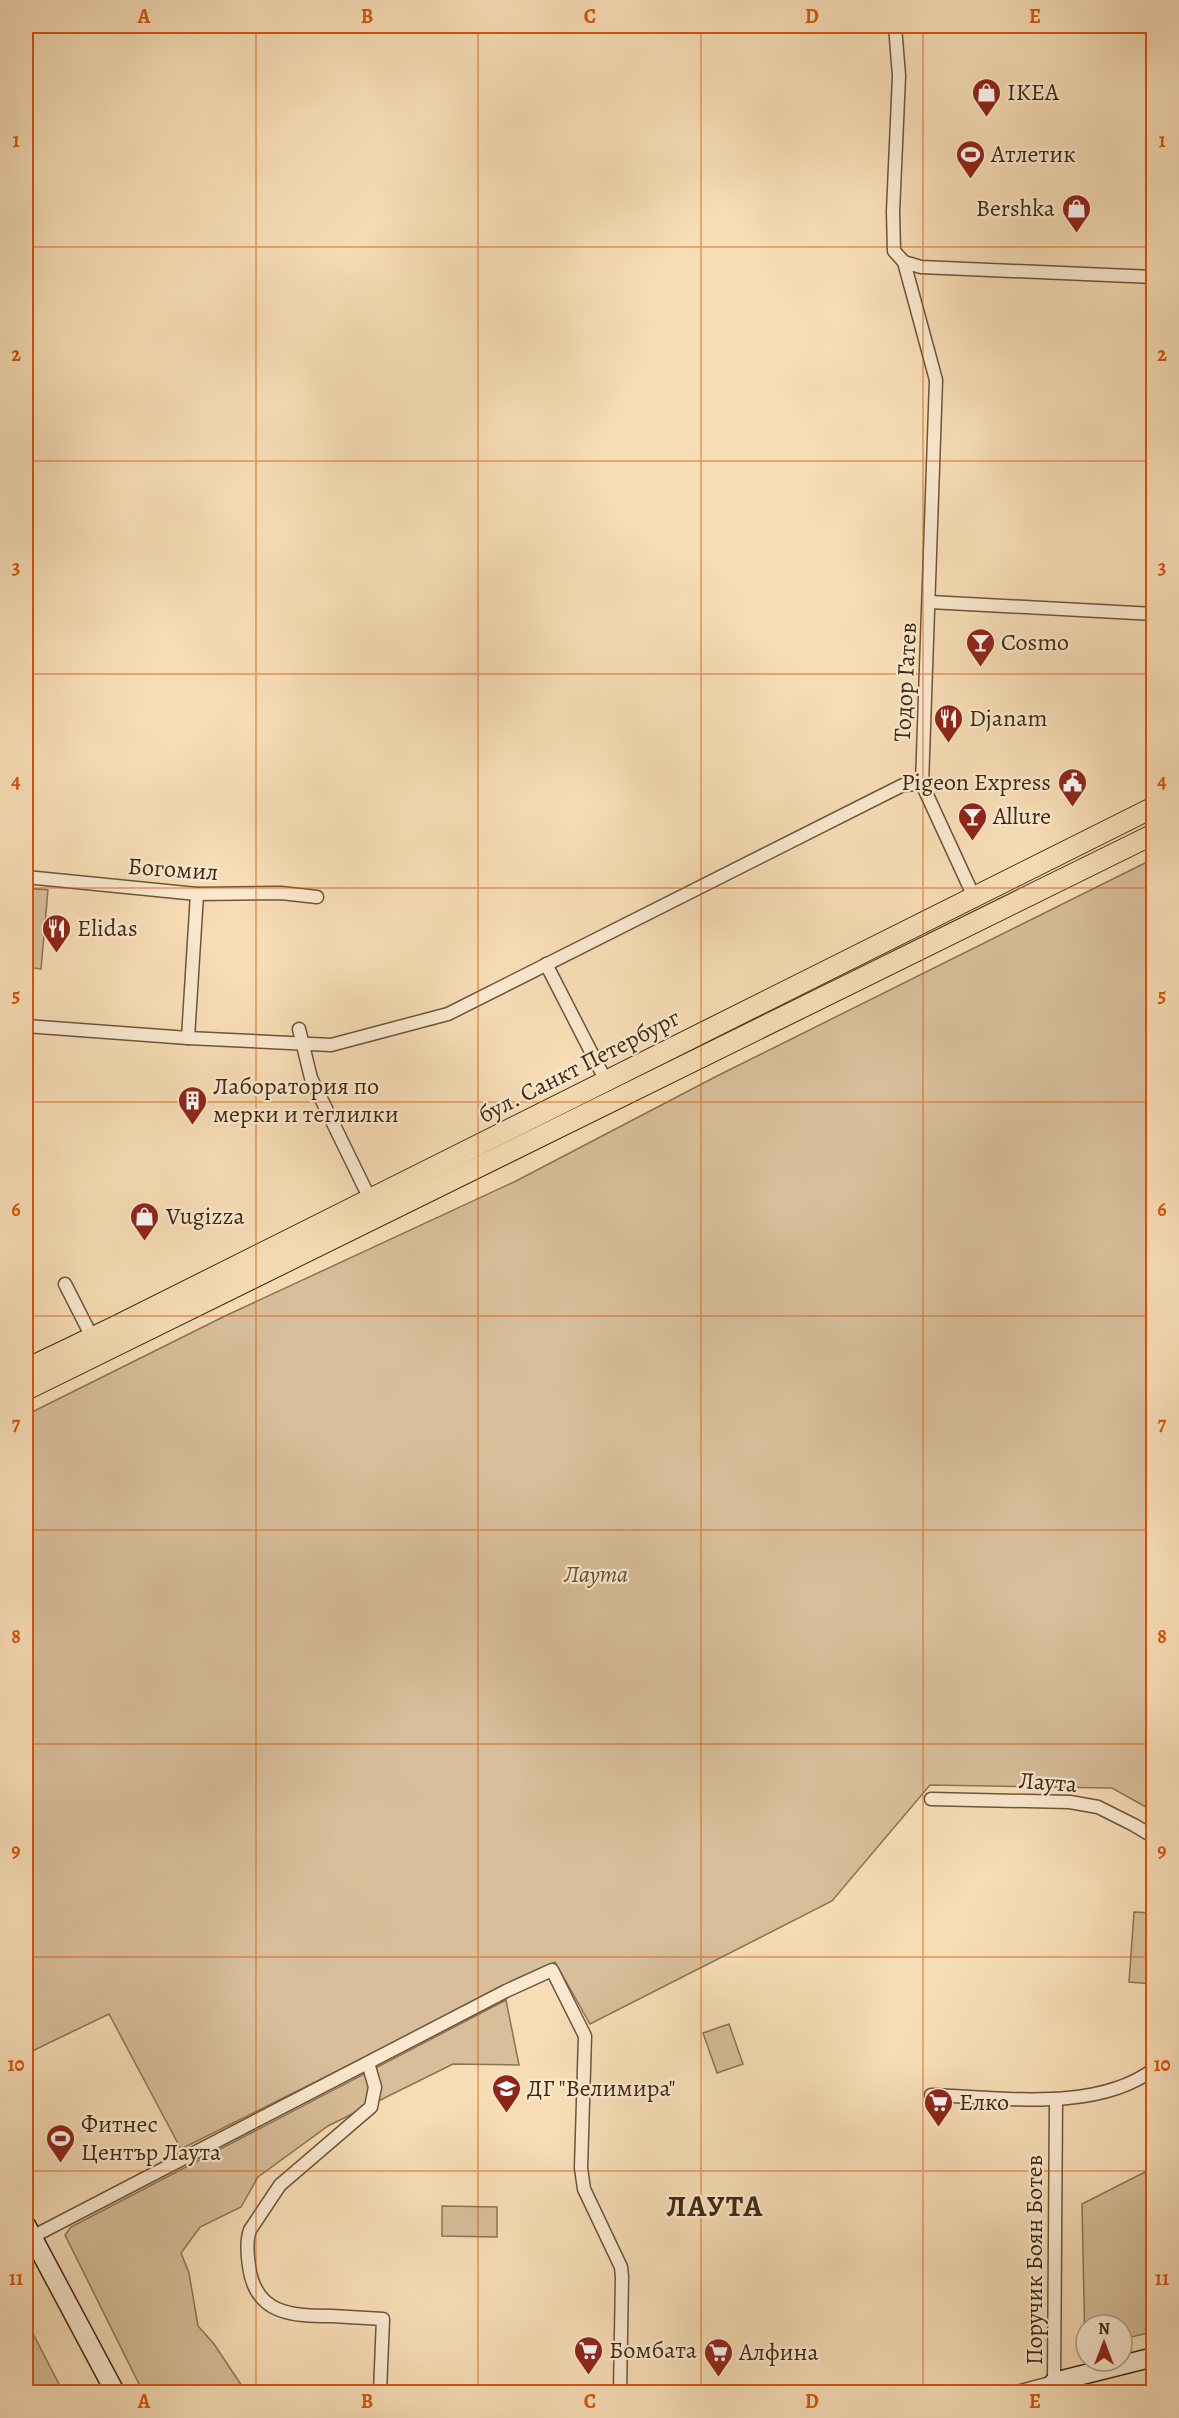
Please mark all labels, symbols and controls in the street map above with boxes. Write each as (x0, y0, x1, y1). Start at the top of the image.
text: A (137, 3, 151, 30)
text: B (361, 3, 373, 30)
text: C (584, 3, 596, 30)
text: D (805, 3, 819, 30)
text: E (1029, 3, 1041, 30)
shop icon: IKEA (970, 76, 1002, 118)
place label: IKEA (1007, 76, 1060, 108)
text: 1 (12, 127, 20, 154)
text: 1 (1158, 127, 1166, 154)
sports icon: Атлетик (954, 138, 986, 180)
place label: Атлетик (990, 138, 1076, 170)
place label: Bershka (976, 192, 1056, 224)
shop icon: Bershka (1060, 192, 1092, 234)
text: 2 (11, 341, 21, 368)
text: 2 (1157, 341, 1167, 368)
text: 3 (12, 554, 20, 581)
text: 3 (1158, 554, 1166, 581)
street label: Тодор Гатев (886, 621, 924, 743)
bar icon: Cosmo (964, 626, 996, 668)
place label: Cosmo (1001, 626, 1069, 658)
restaurant icon: Djanam (932, 702, 964, 744)
place label: Djanam (969, 702, 1047, 734)
place label: Pigeon Express (901, 766, 1051, 798)
public building icon: Pigeon Express (1056, 766, 1088, 808)
text: 4 (11, 768, 21, 795)
text: 4 (1157, 768, 1167, 795)
bar icon: Allure (956, 800, 988, 842)
place label: Allure (992, 800, 1051, 832)
street label: Богомил (127, 850, 219, 888)
restaurant icon: Elidas (40, 912, 72, 954)
place label: Elidas (77, 912, 138, 944)
text: 5 (12, 982, 20, 1009)
text: 5 (1158, 982, 1166, 1009)
street label: бул. Санкт Петербург (473, 1001, 685, 1131)
place label: Лаборатория по мерки и теглилки (213, 1070, 399, 1130)
building icon: Лаборатория по мерки и теглилки (176, 1084, 208, 1126)
text: 6 (11, 1196, 21, 1223)
text: 6 (1157, 1196, 1167, 1223)
shop icon: Vugizza (129, 1200, 161, 1242)
place label: Vugizza (165, 1200, 245, 1232)
text: 7 (12, 1410, 21, 1437)
text: 7 (1158, 1410, 1167, 1437)
park label: Лаута (563, 1558, 628, 1590)
text: 8 (11, 1623, 21, 1650)
text: 8 (1157, 1623, 1167, 1650)
street label: Лаута (1018, 1764, 1078, 1800)
text: 9 (11, 1837, 21, 1864)
text: 9 (1157, 1837, 1167, 1864)
text: 10 (7, 2051, 25, 2078)
text: 10 (1153, 2051, 1171, 2078)
school or university icon: ДГ "Велимира" (490, 2072, 522, 2114)
place label: ДГ "Велимира" (527, 2072, 676, 2104)
supermarket icon: Елко (922, 2086, 954, 2128)
place label: Елко (959, 2086, 1009, 2118)
place label: Фитнес Център Лаута (81, 2108, 221, 2168)
sports icon: Фитнес Център Лаута (44, 2122, 76, 2164)
street label: Поручик Боян Ботев (1018, 2155, 1050, 2365)
district label: ЛАУТА (666, 2186, 764, 2226)
text: 11 (9, 2265, 23, 2292)
text: 11 (1155, 2265, 1169, 2292)
north arrow (1074, 2313, 1134, 2373)
text: N (1098, 2318, 1110, 2340)
supermarket icon: Бомбата (572, 2334, 604, 2376)
place label: Бомбата (609, 2334, 697, 2366)
supermarket icon: Алфина (702, 2336, 734, 2378)
place label: Алфина (738, 2336, 819, 2368)
text: A (137, 2388, 151, 2415)
text: B (361, 2388, 373, 2415)
text: C (584, 2388, 596, 2415)
text: D (805, 2388, 819, 2415)
text: E (1029, 2388, 1041, 2415)

